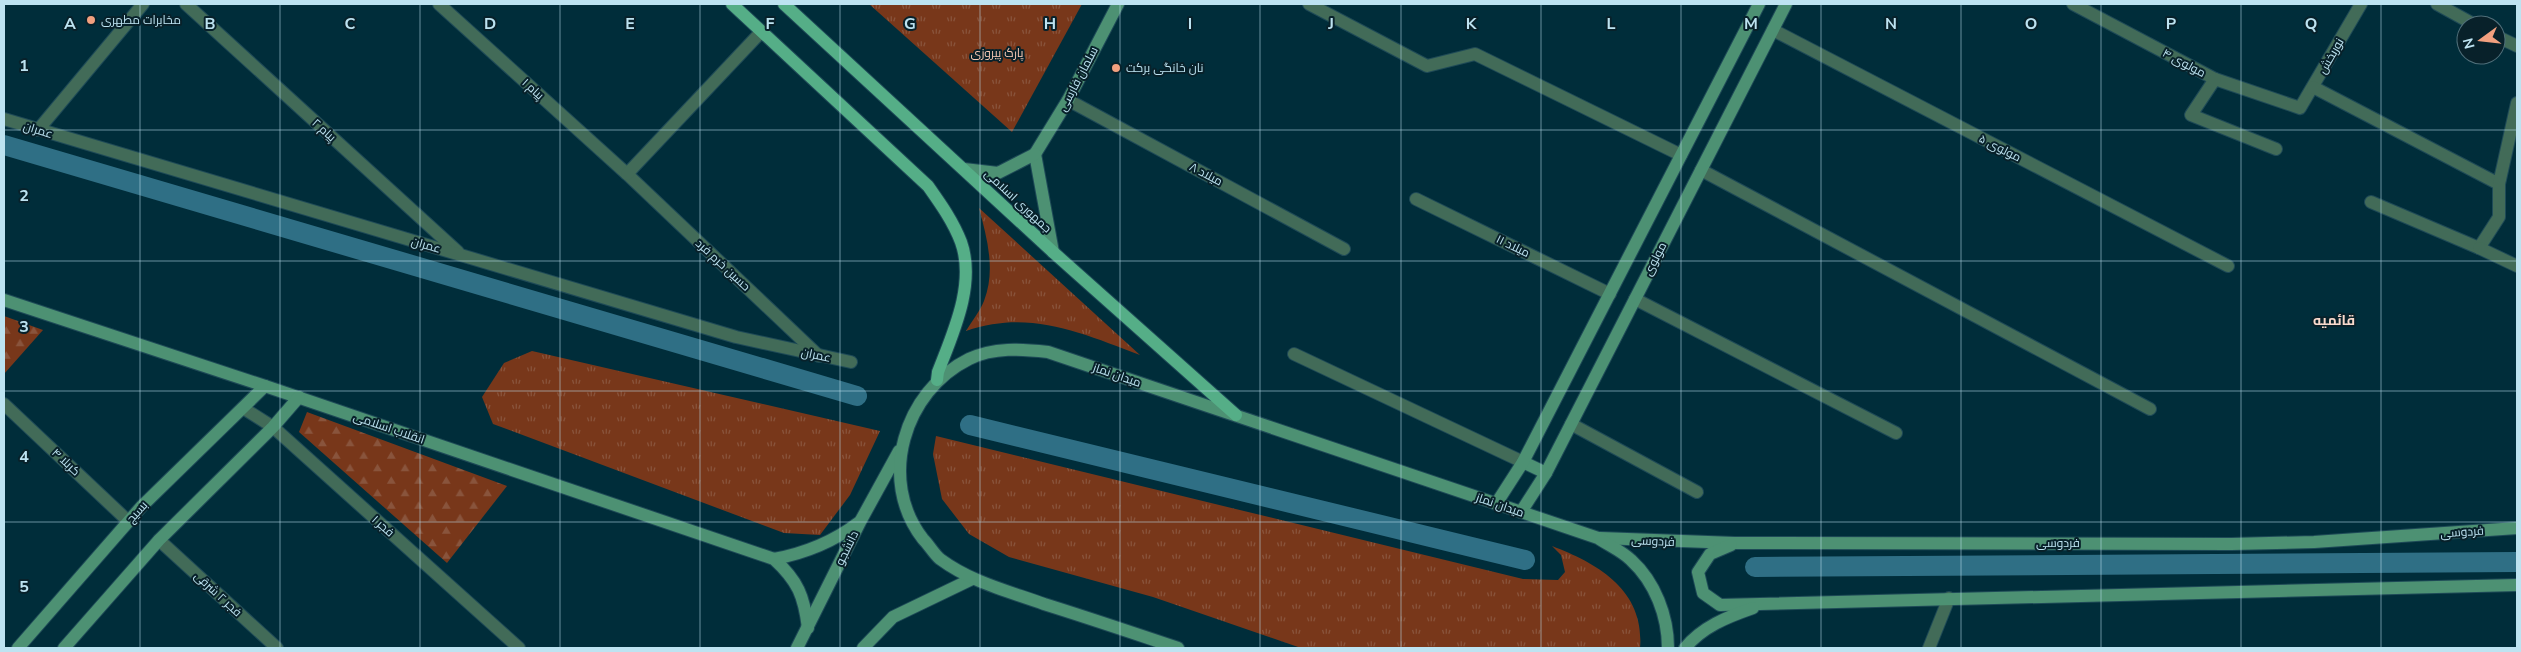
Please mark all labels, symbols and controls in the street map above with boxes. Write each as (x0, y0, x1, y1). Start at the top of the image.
place label: مخابرات مطهری (101, 12, 181, 28)
text: A (64, 13, 76, 35)
text: B (204, 13, 216, 35)
text: C (345, 13, 356, 35)
text: D (484, 13, 496, 35)
text: E (625, 13, 635, 35)
text: F (766, 13, 775, 35)
text: G (904, 13, 916, 35)
text: H (1044, 13, 1056, 35)
text: I (1188, 13, 1192, 35)
text: J (1327, 13, 1334, 35)
text: K (1466, 13, 1478, 35)
text: L (1607, 13, 1616, 35)
text: M (1744, 13, 1758, 35)
text: N (1885, 13, 1897, 35)
text: O (2025, 13, 2037, 35)
text: P (2166, 13, 2176, 35)
text: Q (2305, 13, 2317, 35)
marker: مخابرات مطهری (85, 14, 97, 26)
north arrow (2456, 15, 2506, 65)
street label: نوربخش (2314, 35, 2348, 77)
text: N (2458, 36, 2479, 51)
street label: سلمان فارسی (1054, 44, 1102, 114)
park label: پارک پیروزی (970, 45, 1024, 62)
street label: مولوی ۴ (2160, 45, 2208, 81)
text: 1 (19, 55, 29, 77)
place label: نان خانگی برکت (1126, 60, 1204, 76)
marker: نان خانگی برکت (1110, 62, 1122, 74)
street label: پیام ۱ (518, 75, 548, 104)
street label: پیام ۲ (308, 115, 340, 146)
street label: عمران (21, 118, 55, 142)
street label: مولوی ۵ (1976, 131, 2024, 165)
street label: میلاد ۸ (1186, 159, 1226, 189)
street label: جمهوری اسلامی (981, 166, 1055, 236)
text: 2 (19, 185, 29, 207)
street label: میلاد ۱۱ (1493, 231, 1533, 261)
street label: عمران (409, 233, 443, 257)
street label: حسین خرم فرد (692, 235, 754, 295)
street label: مولوی (1640, 239, 1670, 279)
district label: قائمیه (2313, 311, 2355, 330)
text: 3 (19, 316, 29, 338)
street label: عمران (800, 344, 832, 366)
street label: میدان نماز (1090, 359, 1143, 391)
street label: انقلاب اسلامی (351, 408, 427, 448)
street label: کربلا ۴ (48, 445, 84, 479)
text: 4 (19, 446, 29, 468)
street label: میدان نماز (1473, 489, 1526, 521)
street label: بسیج (123, 498, 151, 526)
street label: فجر ۱ (368, 512, 398, 540)
street label: فردوسی (2440, 522, 2484, 542)
street label: دانشجو (832, 528, 862, 568)
street label: فردوسی (1631, 532, 1675, 550)
street label: فردوسی (2036, 535, 2080, 551)
street label: فجر ۲ شرقی (191, 568, 245, 620)
text: 5 (19, 576, 29, 598)

